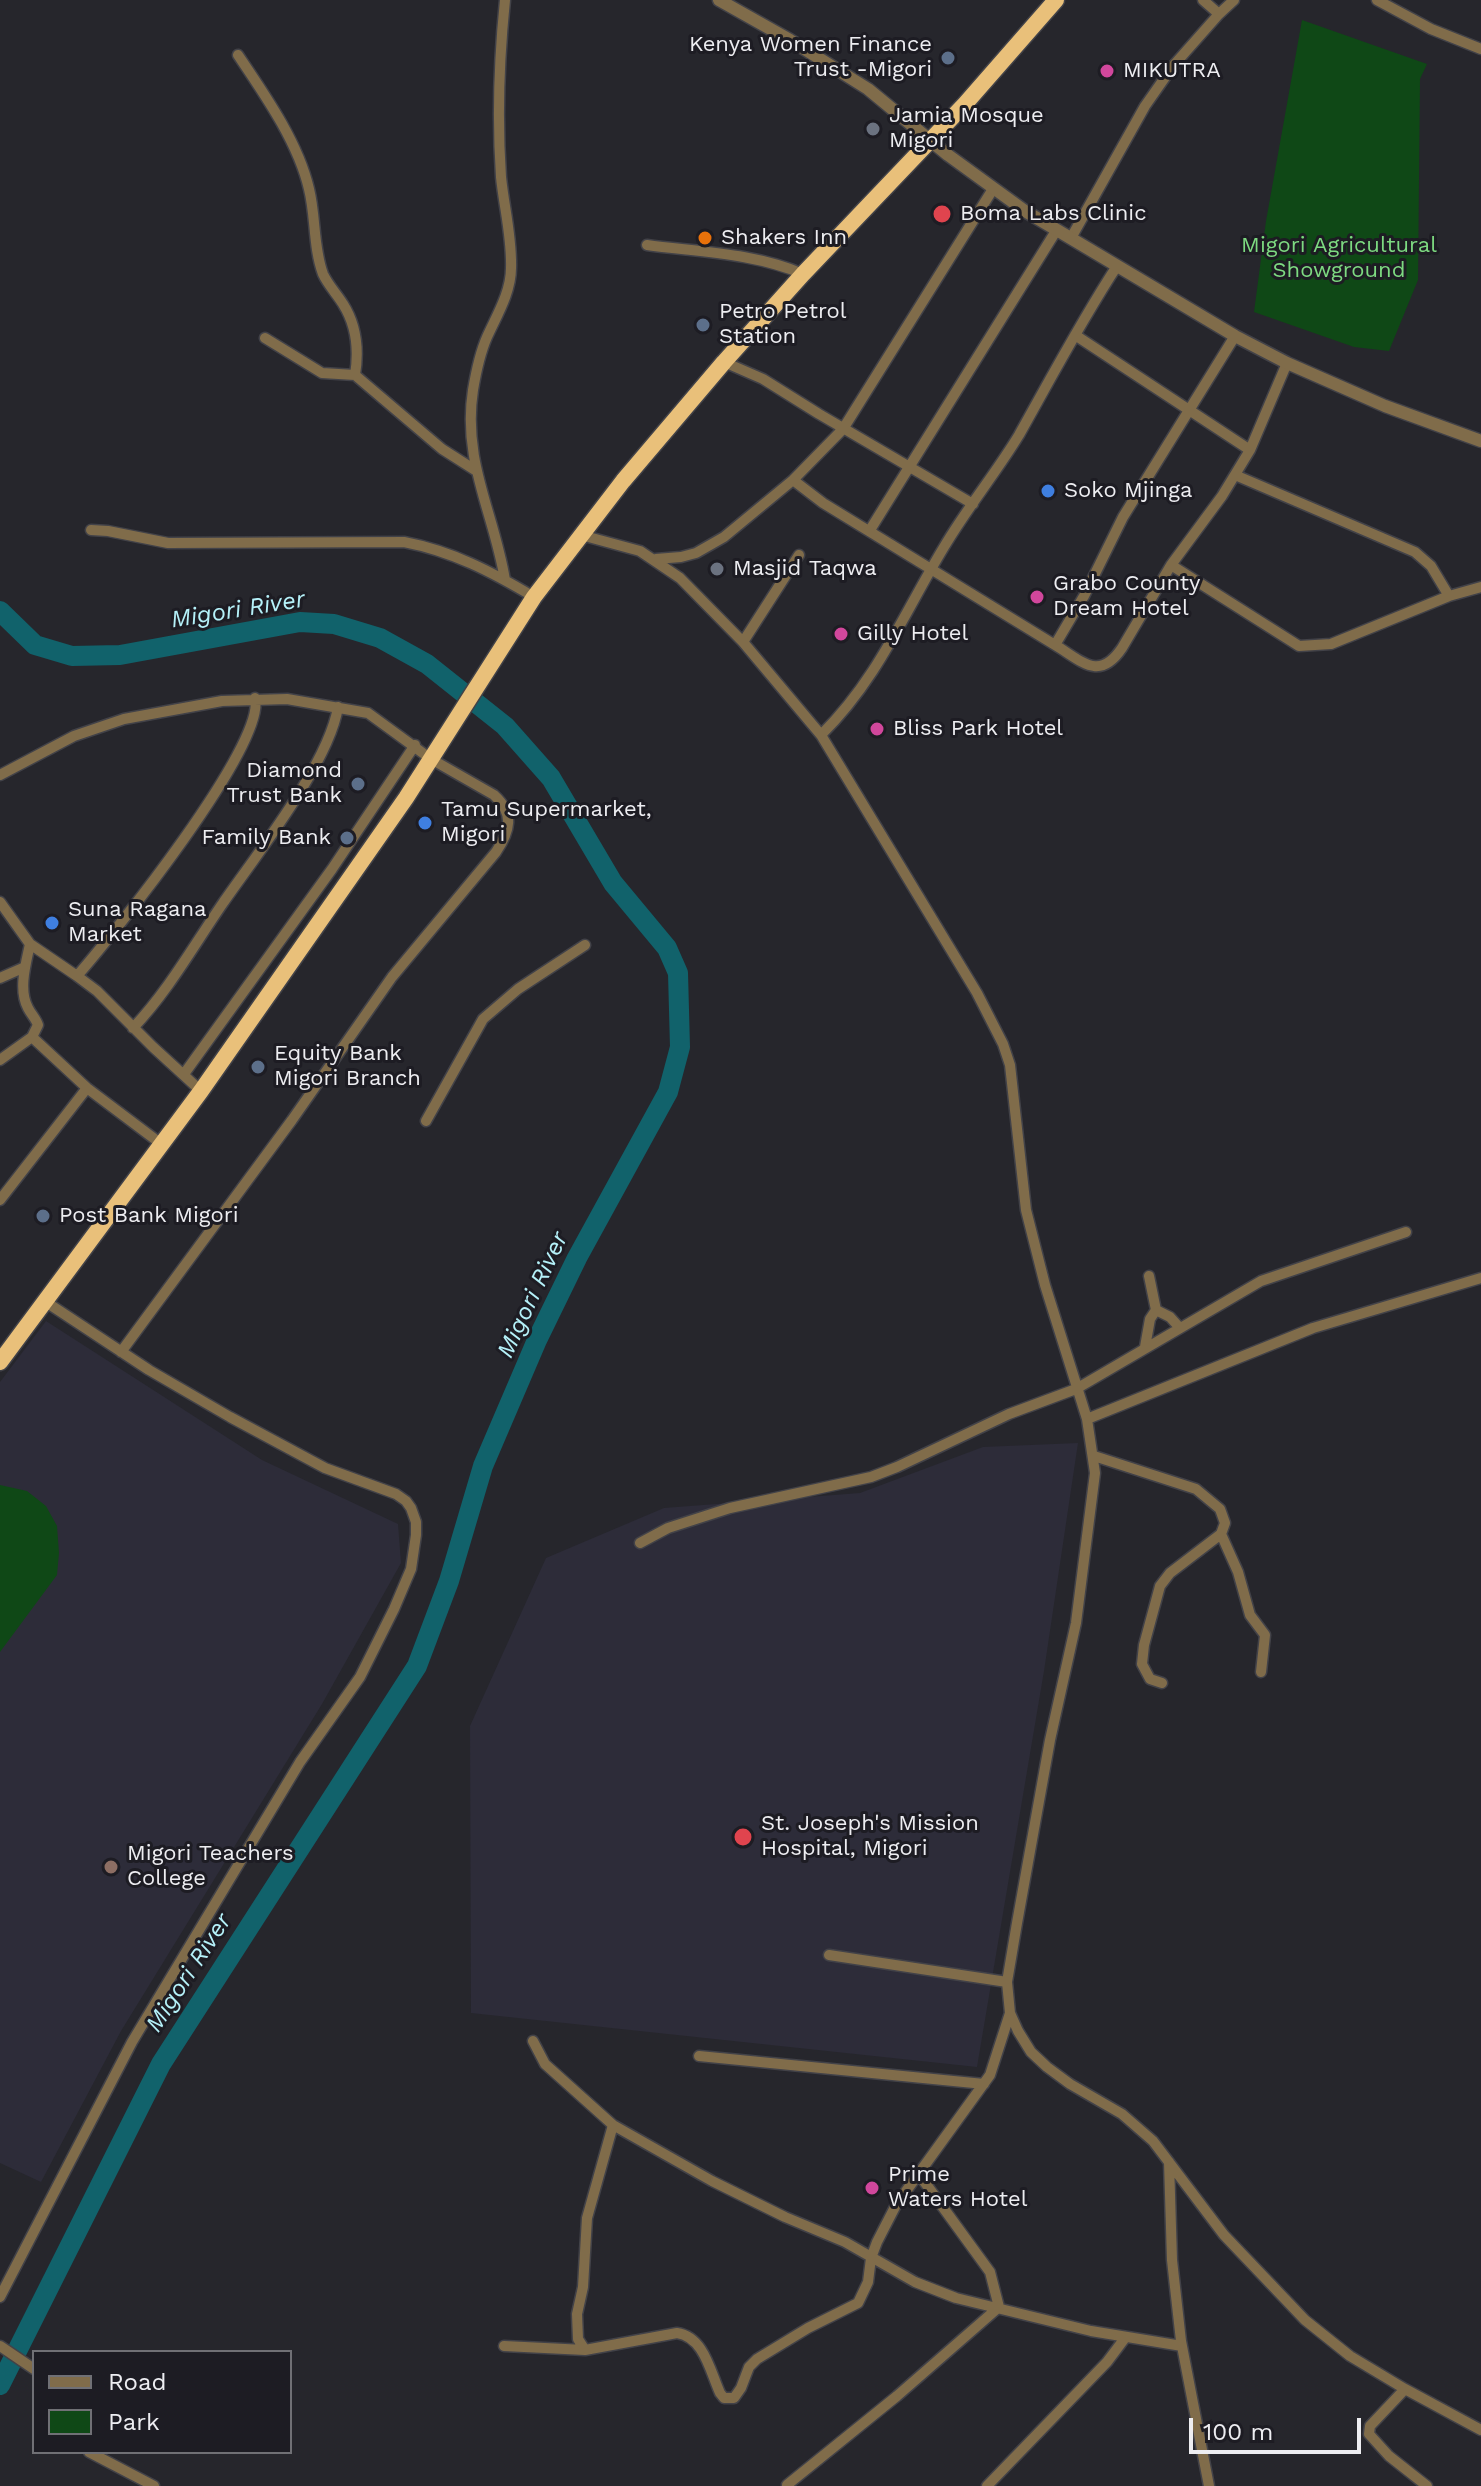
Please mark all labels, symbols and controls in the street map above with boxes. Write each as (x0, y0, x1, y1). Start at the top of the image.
place label: Kenya Women Finance Trust -Migori (689, 32, 932, 84)
marker: Kenya Women Finance Trust -Migori (939, 49, 957, 67)
place label: MIKUTRA (1123, 58, 1221, 84)
marker: MIKUTRA (1098, 62, 1116, 80)
place label: Jamia Mosque Migori (889, 103, 1044, 154)
marker: Jamia Mosque Migori (864, 120, 882, 138)
place label: Boma Labs Clinic (960, 201, 1146, 227)
marker: Boma Labs Clinic (931, 203, 953, 225)
place label: Shakers Inn (721, 225, 847, 251)
marker: Shakers Inn (696, 229, 714, 247)
park label: Migori Agricultural Showground (1241, 233, 1437, 284)
place label: Petro Petrol Station (719, 299, 846, 350)
marker: Petro Petrol Station (694, 316, 712, 334)
place label: Soko Mjinga (1064, 478, 1192, 504)
marker: Soko Mjinga (1039, 482, 1057, 500)
place label: Masjid Taqwa (733, 556, 877, 582)
marker: Masjid Taqwa (708, 560, 726, 578)
place label: Grabo County Dream Hotel (1053, 571, 1200, 622)
water label: Migori River (169, 585, 307, 635)
marker: Grabo County Dream Hotel (1028, 588, 1046, 606)
place label: Gilly Hotel (857, 621, 968, 647)
marker: Gilly Hotel (832, 625, 850, 643)
place label: Bliss Park Hotel (893, 716, 1063, 742)
marker: Bliss Park Hotel (868, 720, 886, 738)
place label: Diamond Trust Bank (226, 758, 342, 810)
marker: Diamond Trust Bank (349, 775, 367, 793)
place label: Tamu Supermarket, Migori (441, 797, 651, 848)
marker: Tamu Supermarket, Migori (416, 814, 434, 832)
place label: Family Bank (201, 825, 331, 851)
marker: Family Bank (338, 829, 356, 847)
place label: Suna Ragana Market (68, 897, 206, 948)
marker: Suna Ragana Market (43, 914, 61, 932)
place label: Equity Bank Migori Branch (274, 1041, 421, 1092)
marker: Equity Bank Migori Branch (249, 1058, 267, 1076)
place label: Post Bank Migori (59, 1203, 239, 1229)
marker: Post Bank Migori (34, 1207, 52, 1225)
water label: Migori River (491, 1227, 575, 1363)
place label: St. Joseph's Mission Hospital, Migori (761, 1811, 979, 1862)
marker: St. Joseph's Mission Hospital, Migori (732, 1826, 754, 1848)
place label: Migori Teachers College (127, 1841, 294, 1892)
marker: Migori Teachers College (102, 1858, 120, 1876)
water label: Migori River (140, 1908, 238, 2038)
place label: Prime Waters Hotel (888, 2162, 1027, 2214)
marker: Prime Waters Hotel (863, 2179, 881, 2197)
legend (32, 2350, 292, 2454)
text: Road (108, 2368, 167, 2396)
scale bar (1193, 2402, 1365, 2452)
text: Park (108, 2408, 160, 2436)
text: 100 m (1203, 2418, 1273, 2446)

